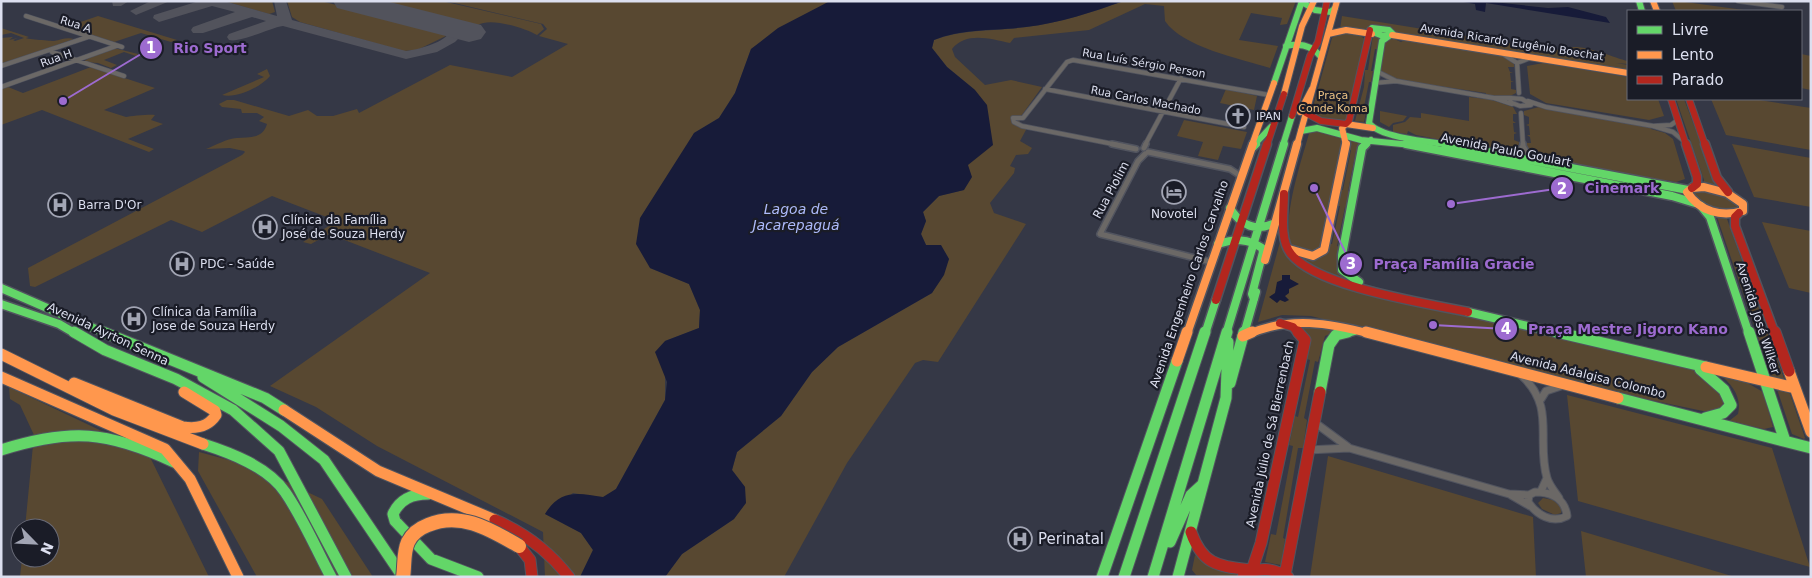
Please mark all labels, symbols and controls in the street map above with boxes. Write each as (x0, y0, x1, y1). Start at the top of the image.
legend (1627, 10, 1802, 100)
street label: Rua A (59, 13, 93, 36)
text: Livre (1672, 21, 1708, 39)
street label: Avenida Ricardo Eugênio Boechat (1419, 22, 1605, 64)
callout: Rio Sport (138, 33, 256, 62)
text: 1 (146, 39, 156, 57)
text: Rio Sport (173, 40, 247, 56)
street label: Rua Luís Sérgio Person (1081, 46, 1207, 81)
text: Lento (1672, 46, 1714, 64)
street label: Rua H (39, 47, 74, 70)
text: Parado (1672, 71, 1724, 89)
street label: Rua Carlos Machado (1090, 83, 1202, 118)
park label: Praça Conde Koma (1298, 89, 1368, 115)
church icon: IPAN (1225, 103, 1251, 129)
place label: IPAN (1256, 110, 1281, 123)
street label: Avenida Paulo Goulart (1440, 130, 1573, 170)
street label: Rua Piolim (1090, 159, 1132, 221)
callout: Cinemark (1550, 174, 1669, 203)
street label: Avenida Engenheiro Carlos Carvalho (1147, 178, 1231, 390)
hotel icon: Novotel (1161, 179, 1187, 205)
text: 2 (1557, 180, 1567, 198)
text: Cinemark (1585, 180, 1660, 196)
hospital icon: Barra D'Or (47, 192, 73, 218)
place label: Barra D'Or (78, 198, 141, 212)
water label: Lagoa de Jacarepaguá (749, 201, 840, 233)
place label: Novotel (1151, 207, 1197, 221)
place label: Clínica da Família José de Souza Herdy (281, 213, 405, 241)
hospital icon: Clínica da Família José de Souza Herdy (252, 214, 278, 240)
callout: Praça Família Gracie (1339, 249, 1545, 278)
hospital icon: PDC - Saúde (169, 251, 195, 277)
text: 3 (1346, 255, 1356, 273)
text: Praça Família Gracie (1373, 256, 1535, 272)
place label: PDC - Saúde (200, 257, 274, 271)
street label: Avenida José Wilker (1733, 260, 1783, 376)
street label: Avenida Ayrton Senna (45, 300, 171, 368)
place label: Clínica da Família Jose de Souza Herdy (151, 305, 275, 333)
hospital icon: Clínica da Família Jose de Souza Herdy (121, 306, 147, 332)
callout: Praça Mestre Jigoro Kano (1493, 314, 1738, 343)
text: 4 (1501, 320, 1511, 338)
text: Praça Mestre Jigoro Kano (1528, 321, 1728, 337)
street label: Avenida Júlio de Sá Bierrenbach (1243, 339, 1297, 529)
street label: Avenida Adalgisa Colombo (1509, 349, 1667, 401)
north arrow (10, 518, 60, 568)
hospital icon: Perinatal (1007, 526, 1033, 552)
place label: Perinatal (1038, 530, 1104, 548)
text: N (37, 540, 57, 557)

